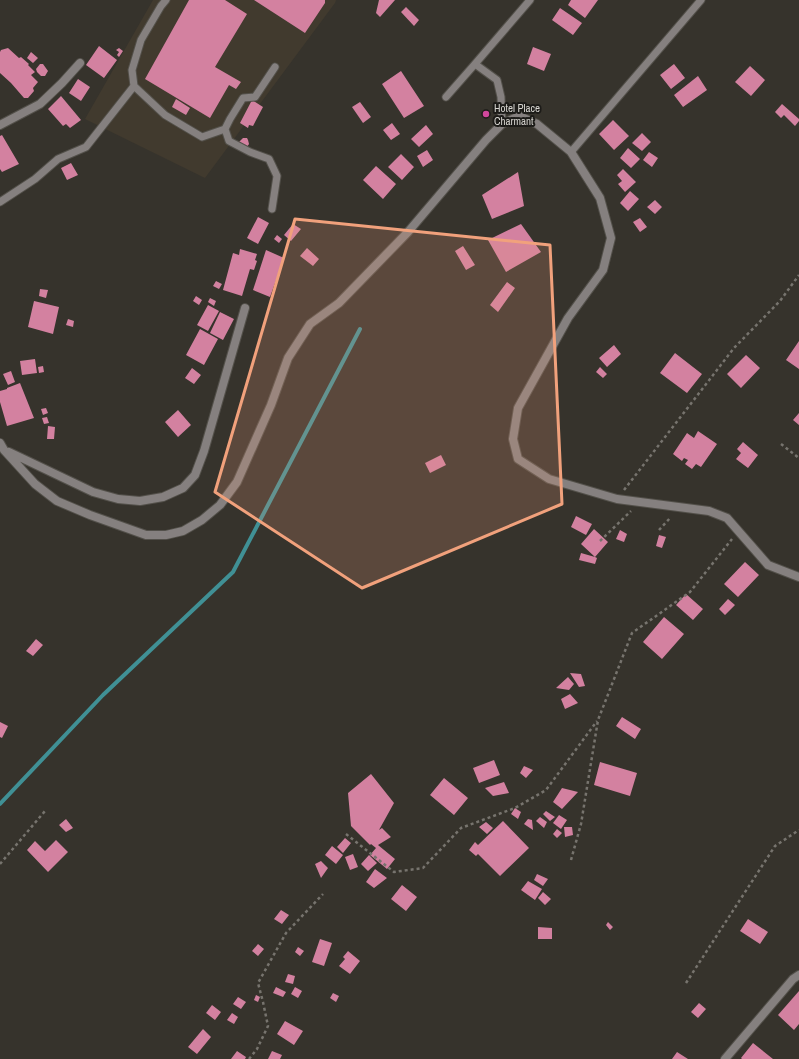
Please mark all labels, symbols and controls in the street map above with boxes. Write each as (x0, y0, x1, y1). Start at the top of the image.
place label: Hotel Place Charmant (494, 101, 540, 128)
marker: Hotel Place Charmant (481, 109, 491, 119)

